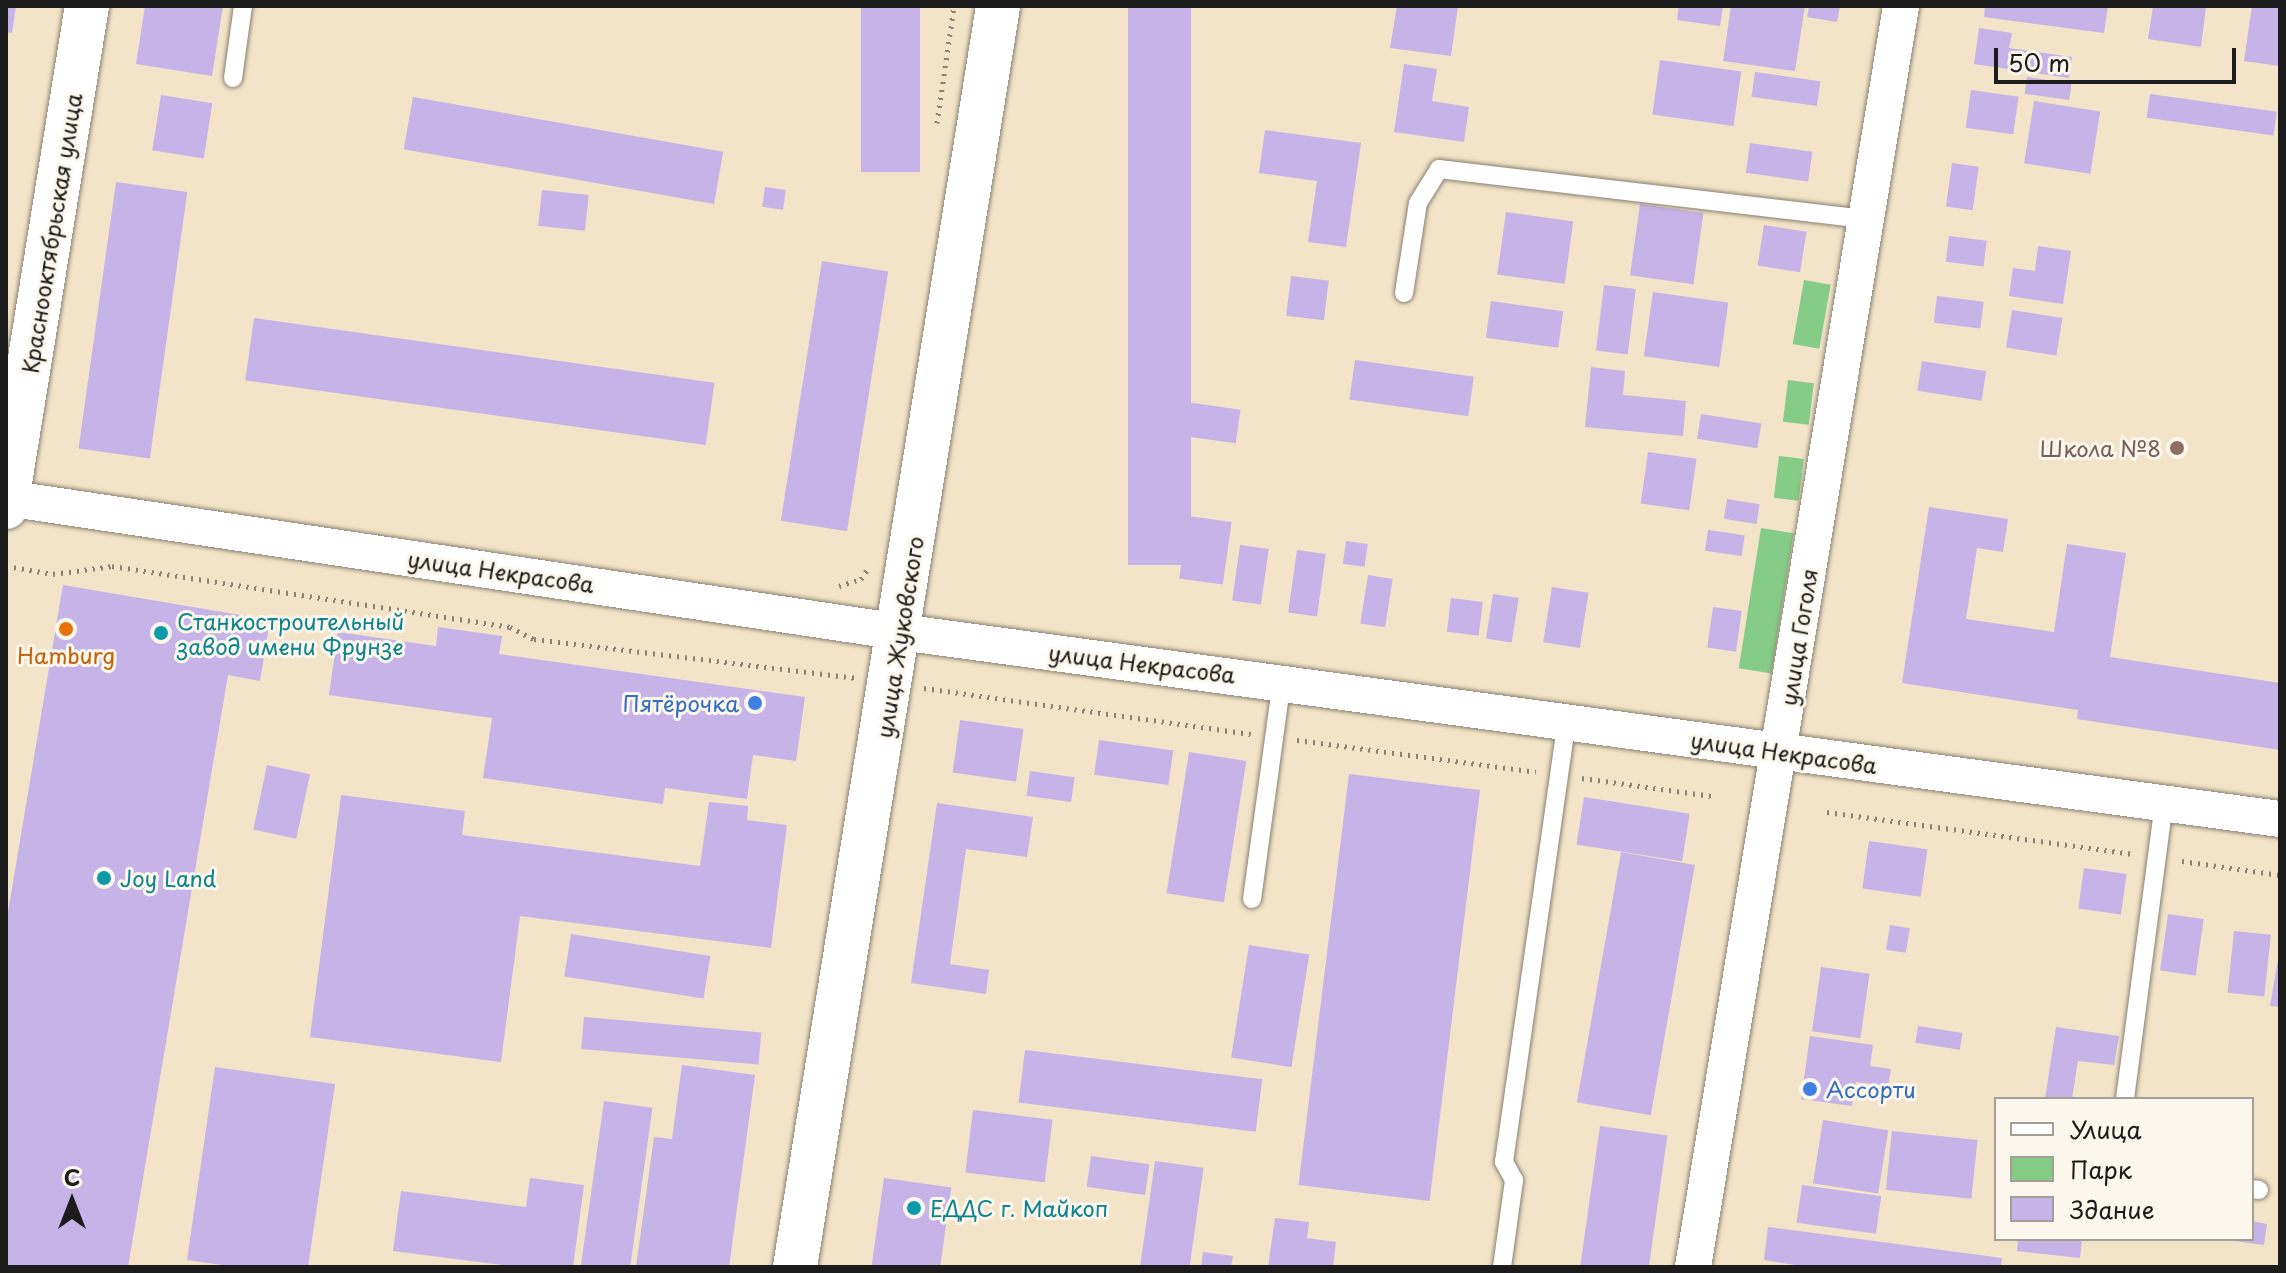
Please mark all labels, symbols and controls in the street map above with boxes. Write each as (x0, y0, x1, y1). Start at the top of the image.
scale bar (1998, 32, 2240, 82)
text: 50 m (2008, 44, 2070, 80)
street label: Краснооктябрьская улица (16, 90, 86, 376)
place label: Школа №8 (2039, 435, 2161, 461)
marker: Школа №8 (2168, 439, 2186, 457)
street label: улица Жуковского (870, 534, 928, 740)
street label: улица Некрасова (405, 545, 597, 597)
street label: улица Гоголя (1774, 566, 1822, 708)
place label: Станкостроительный завод имени Фрунзе (177, 607, 405, 658)
marker: Hamburg (57, 620, 75, 638)
marker: Станкостроительный завод имени Фрунзе (152, 624, 170, 642)
street label: улица Некрасова (1046, 638, 1238, 688)
place label: Hamburg (17, 642, 115, 668)
place label: Пятёрочка (623, 690, 739, 716)
marker: Пятёрочка (746, 694, 764, 712)
street label: улица Некрасова (1688, 726, 1880, 778)
place label: Joy Land (120, 865, 218, 891)
marker: Joy Land (95, 869, 113, 887)
place label: Ассорти (1826, 1076, 1916, 1102)
marker: Ассорти (1801, 1080, 1819, 1098)
legend (1994, 1097, 2254, 1241)
text: Улица (2070, 1111, 2142, 1147)
text: Парк (2070, 1151, 2132, 1187)
text: С (64, 1160, 80, 1193)
north arrow (32, 1161, 112, 1241)
text: Здание (2070, 1191, 2155, 1227)
place label: ЕДДС г. Майкоп (930, 1195, 1109, 1221)
marker: ЕДДС г. Майкоп (905, 1199, 923, 1217)

